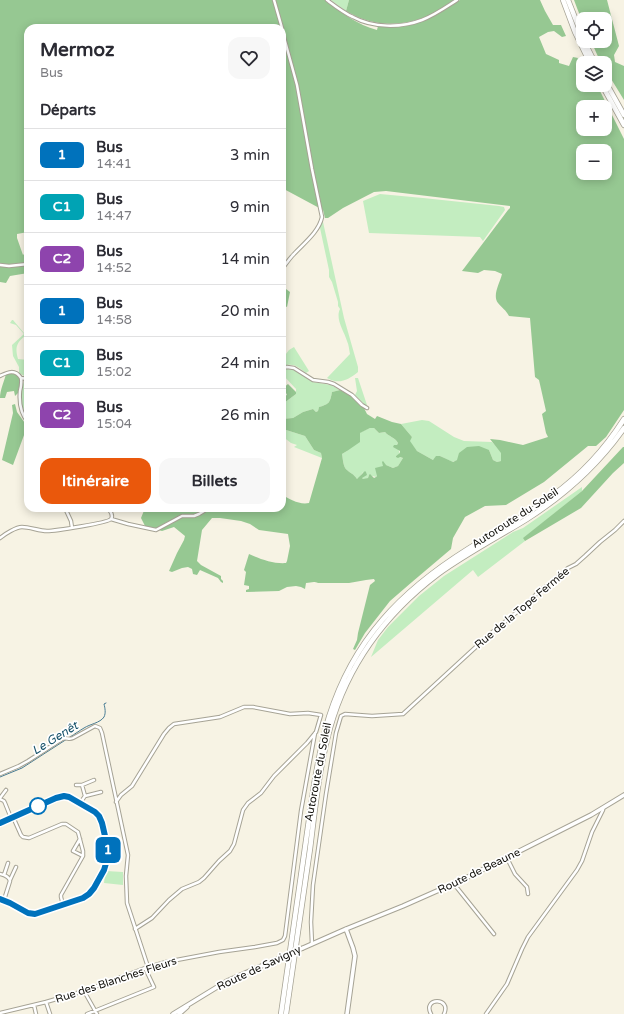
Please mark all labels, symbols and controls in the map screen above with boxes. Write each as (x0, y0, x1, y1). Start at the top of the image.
map controls (576, 12, 612, 180)
button: locate (576, 12, 612, 48)
button: heart (228, 37, 270, 79)
text: Mermoz (40, 39, 115, 61)
button: layers (576, 56, 612, 92)
text: Bus (40, 65, 63, 81)
button: + (576, 100, 612, 136)
text: Départs (40, 101, 96, 119)
text: Bus (96, 138, 123, 156)
button: − (576, 144, 612, 180)
text: 1 (58, 146, 66, 163)
text: 3 min (230, 146, 270, 164)
text: 14:41 (96, 156, 132, 172)
text: Bus (96, 190, 123, 208)
text: C1 (53, 198, 71, 215)
text: 9 min (230, 198, 270, 216)
text: 14:47 (96, 208, 132, 224)
text: Bus (96, 242, 123, 260)
text: C2 (53, 250, 71, 267)
text: 14 min (221, 250, 270, 268)
text: 14:52 (96, 260, 132, 276)
text: Bus (96, 294, 123, 312)
text: 1 (58, 302, 66, 319)
text: 20 min (221, 302, 270, 320)
text: 14:58 (96, 312, 132, 328)
text: Bus (96, 346, 123, 364)
text: C1 (53, 354, 71, 371)
text: 24 min (221, 354, 270, 372)
text: 15:02 (96, 364, 132, 380)
text: Bus (96, 398, 123, 416)
text: C2 (53, 406, 71, 423)
text: 26 min (221, 406, 270, 424)
text: 15:04 (96, 416, 132, 432)
button: Itinéraire (40, 458, 151, 504)
button: Billets (159, 458, 270, 504)
street label: Autoroute du Soleil (469, 485, 561, 551)
street label: Rue de la Tope Fermée (472, 565, 572, 651)
water label: Le Genêt (29, 718, 82, 758)
street label: Autoroute du Soleil (302, 721, 334, 823)
unlabelled marker (29, 797, 47, 815)
line badge: 1 (95, 837, 121, 863)
text: 1 (104, 841, 112, 858)
street label: Route de Beaune (436, 845, 522, 897)
street label: Route de Savigny (215, 943, 303, 993)
street label: Rue des Blanches Fleurs (54, 954, 178, 1006)

